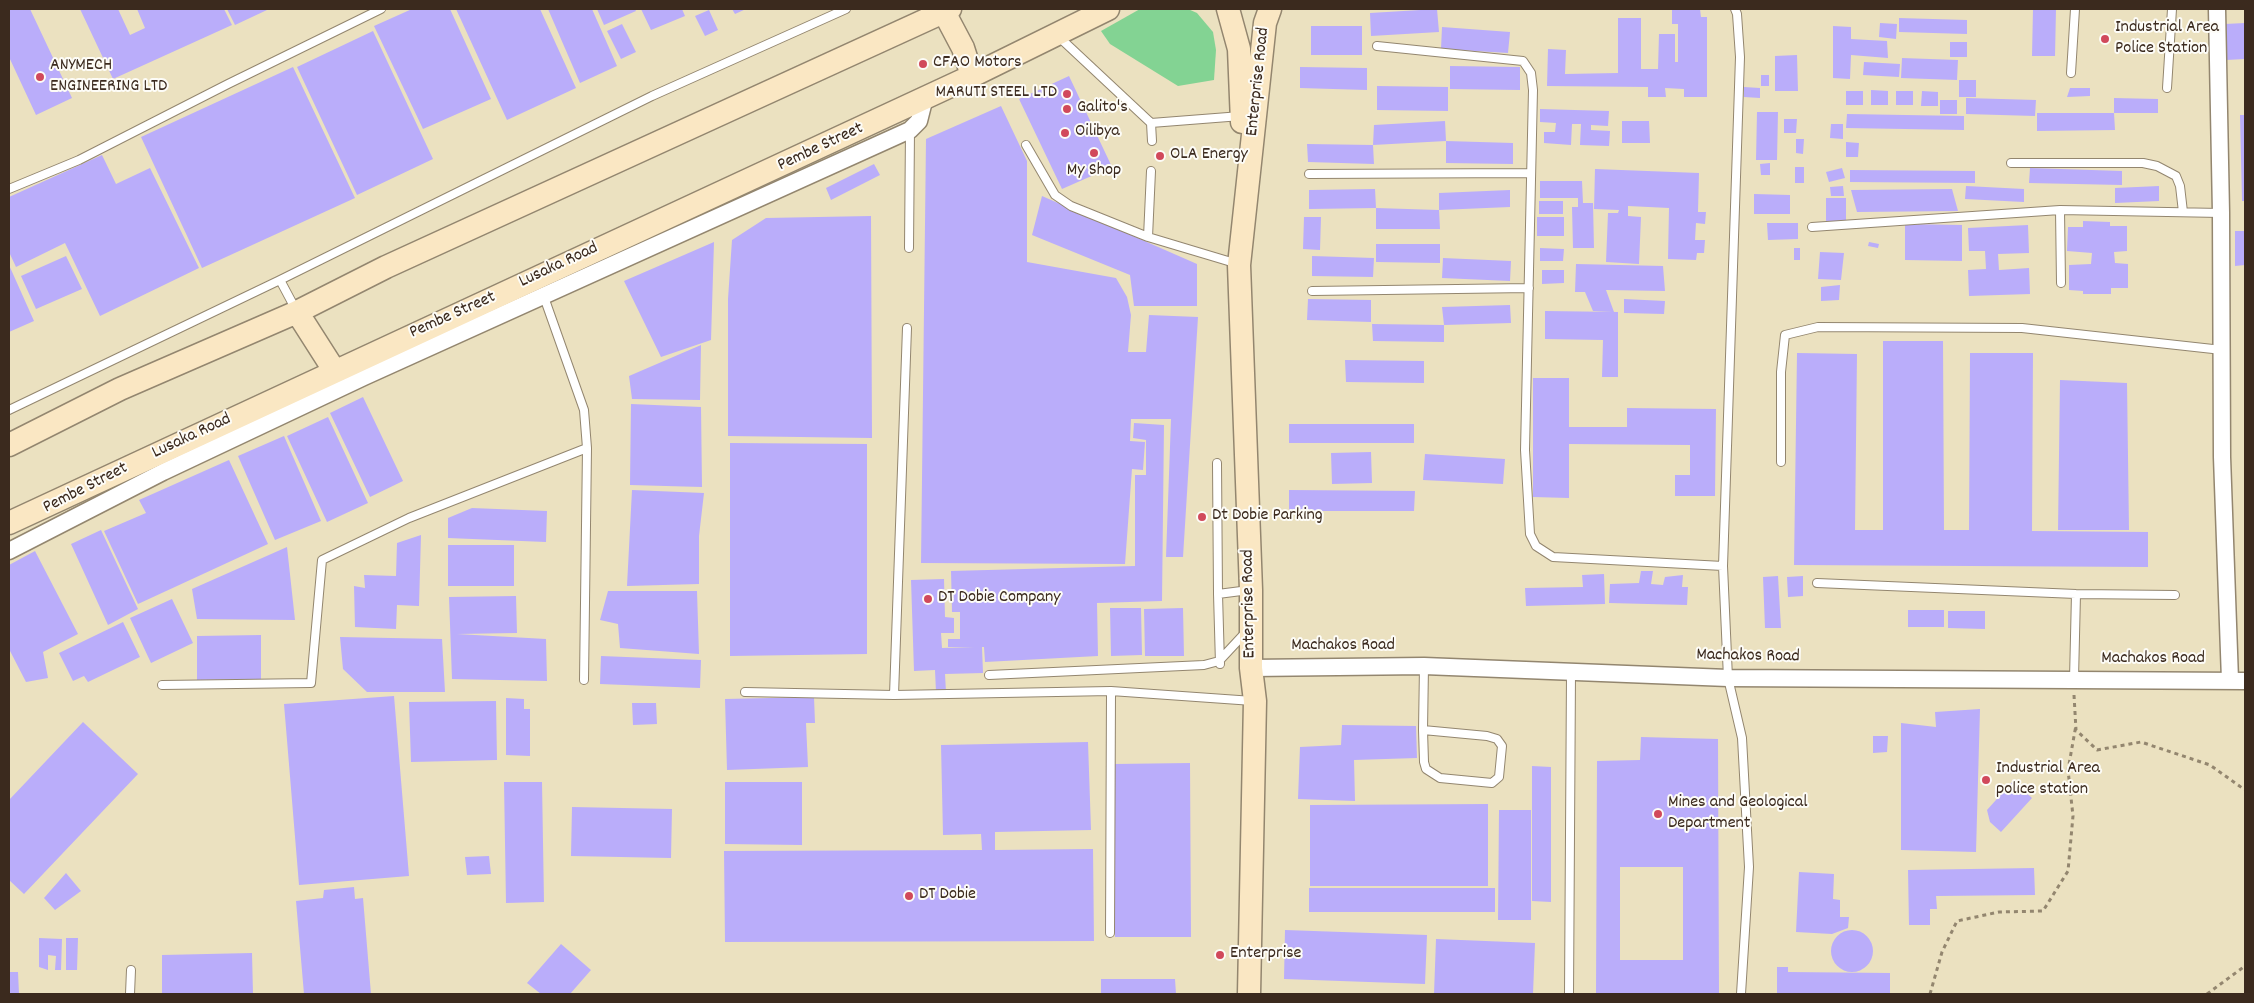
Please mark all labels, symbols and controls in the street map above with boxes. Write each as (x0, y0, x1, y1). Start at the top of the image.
place label: Industrial Area Police Station (2115, 18, 2219, 60)
street label: Enterprise Road (1243, 27, 1275, 137)
marker: Industrial Area Police Station (2099, 33, 2111, 45)
place label: CFAO Motors (933, 53, 1022, 75)
place label: ANYMECH ENGINEERING LTD (50, 56, 167, 98)
marker: CFAO Motors (917, 58, 929, 70)
marker: ANYMECH ENGINEERING LTD (34, 71, 46, 83)
place label: MARUTI STEEL LTD (935, 83, 1057, 105)
marker: MARUTI STEEL LTD (1061, 88, 1073, 100)
place label: Galito's (1077, 98, 1128, 120)
marker: Galito's (1061, 103, 1073, 115)
street label: Pembe Street (775, 119, 867, 177)
place label: Oilibya (1075, 122, 1120, 144)
marker: Oilibya (1059, 127, 1071, 139)
place label: OLA Energy (1170, 145, 1248, 167)
marker: My Shop (1088, 147, 1100, 159)
marker: OLA Energy (1154, 150, 1166, 162)
place label: My Shop (1067, 161, 1121, 183)
street label: Lusaka Road (516, 238, 602, 294)
street label: Pembe Street (407, 287, 499, 345)
street label: Lusaka Road (149, 409, 235, 465)
street label: Pembe Street (40, 458, 132, 520)
place label: Dt Dobie Parking (1212, 506, 1323, 528)
marker: Dt Dobie Parking (1196, 511, 1208, 523)
street label: Enterprise Road (1238, 549, 1262, 659)
place label: DT Dobie Company (938, 588, 1061, 610)
marker: DT Dobie Company (922, 593, 934, 605)
street label: Machakos Road (1291, 636, 1395, 658)
street label: Machakos Road (1696, 645, 1800, 669)
street label: Machakos Road (2101, 649, 2205, 671)
place label: Industrial Area police station (1996, 759, 2100, 802)
marker: Industrial Area police station (1980, 774, 1992, 786)
place label: Mines and Geological Department (1668, 793, 1808, 836)
marker: Mines and Geological Department (1652, 808, 1664, 820)
place label: DT Dobie (919, 885, 976, 907)
marker: DT Dobie (903, 890, 915, 902)
place label: Enterprise (1230, 944, 1301, 966)
marker: Enterprise (1214, 949, 1226, 961)

